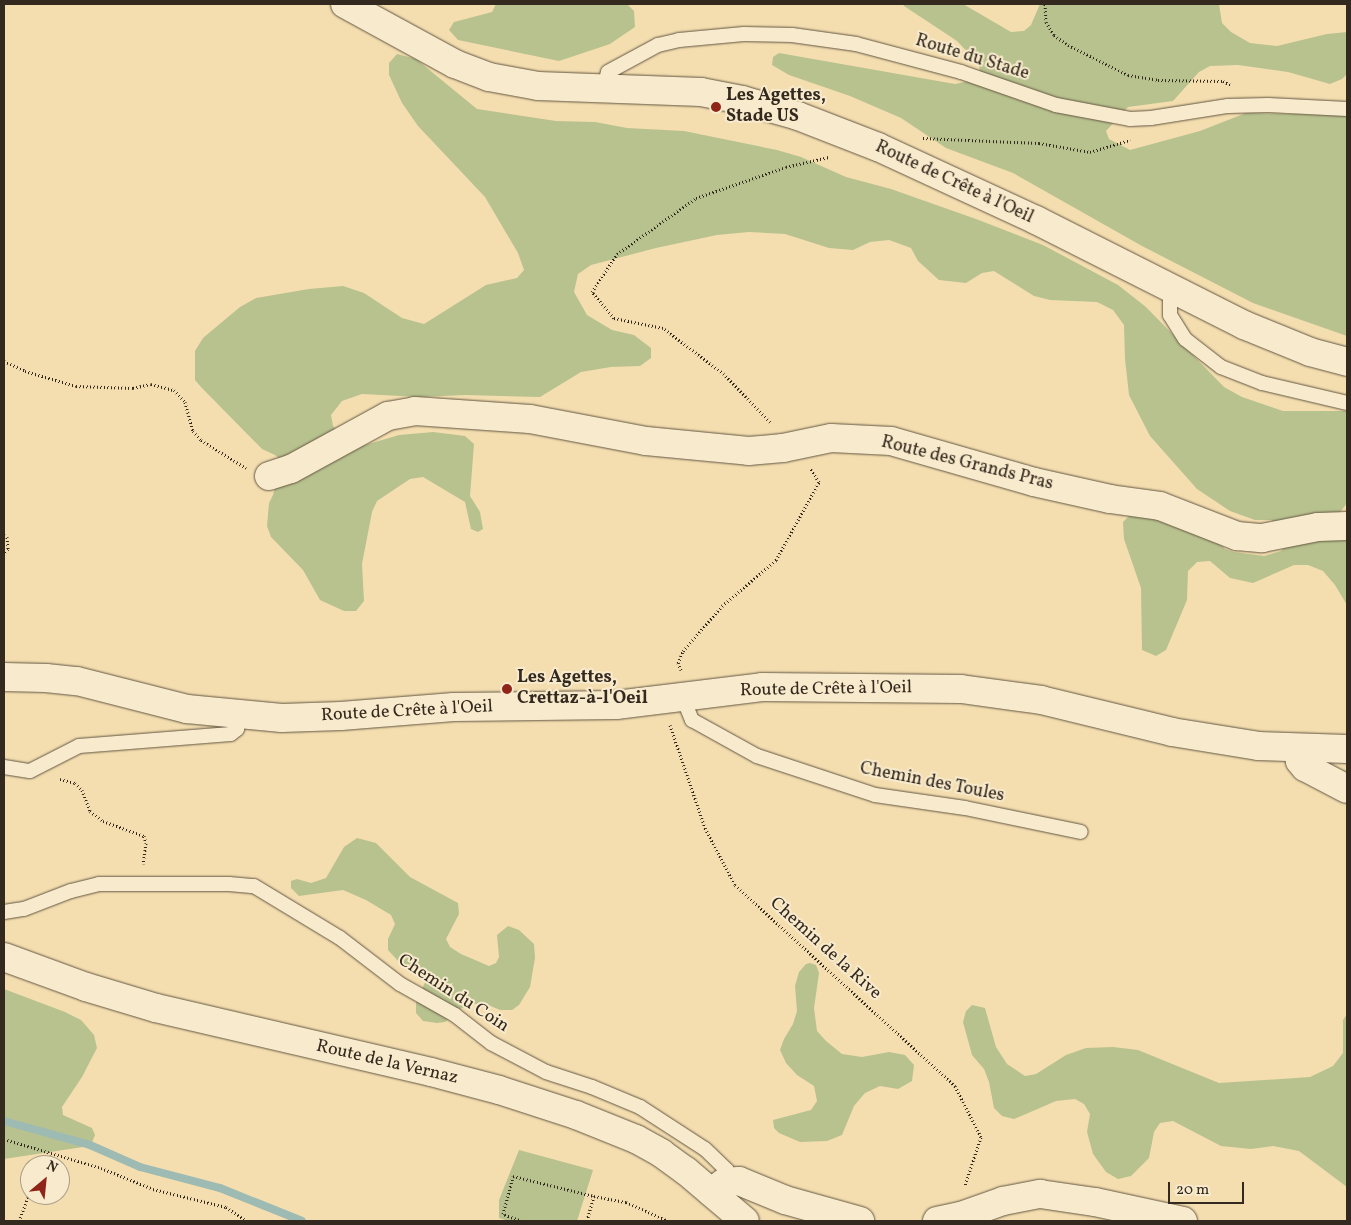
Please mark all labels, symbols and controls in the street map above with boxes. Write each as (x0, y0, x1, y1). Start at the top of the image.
street label: Route du Stade (913, 30, 1031, 86)
place label: Les Agettes, Stade US (726, 86, 826, 128)
marker: Les Agettes, Stade US (710, 101, 722, 113)
street label: Route de Crête à l'Oeil (871, 137, 1037, 229)
street label: Route des Grands Pras (879, 432, 1055, 496)
place label: Les Agettes, Crettaz-à-l'Oeil (517, 668, 648, 711)
street label: Route de Crête à l'Oeil (740, 678, 912, 702)
marker: Les Agettes, Crettaz-à-l'Oeil (501, 683, 513, 695)
street label: Route de Crête à l'Oeil (320, 697, 494, 727)
street label: Chemin des Toules (858, 758, 1006, 808)
street label: Chemin de la Rive (765, 893, 885, 1005)
street label: Chemin du Coin (393, 950, 513, 1038)
street label: Route de la Vernaz (314, 1036, 460, 1090)
north arrow (20, 1155, 70, 1205)
text: N (43, 1156, 61, 1178)
scale bar (1171, 1172, 1247, 1204)
text: 20 m (1176, 1180, 1209, 1201)

